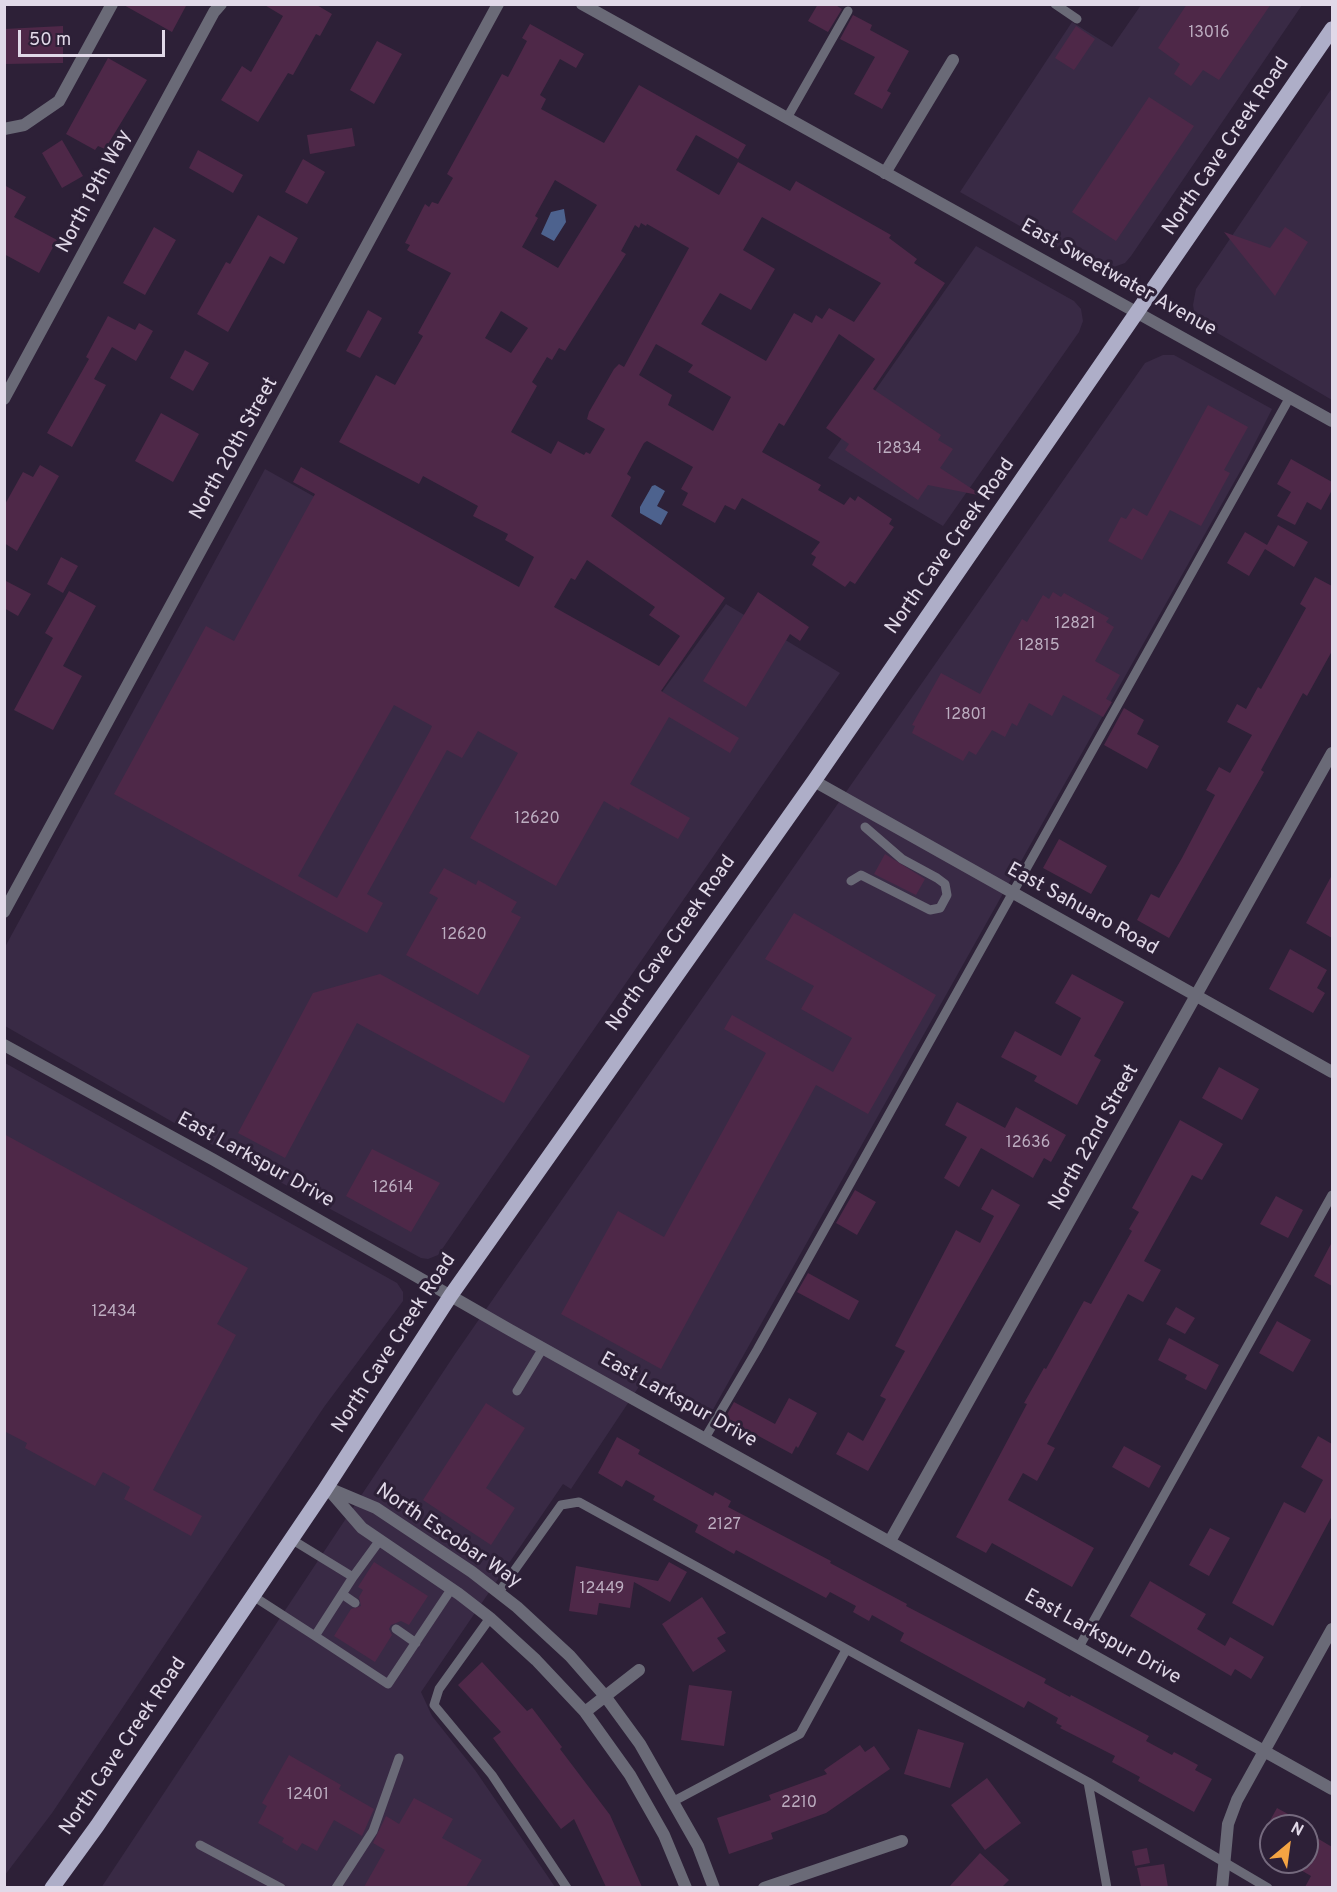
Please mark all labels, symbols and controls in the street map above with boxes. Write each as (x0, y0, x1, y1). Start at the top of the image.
scale bar (21, 18, 168, 56)
house number: 13016 (1188, 24, 1230, 44)
text: 50 m (29, 29, 71, 52)
street label: North Cave Creek Road (1159, 54, 1295, 240)
street label: North 19th Way (52, 126, 138, 258)
street label: East Sweetwater Avenue (1016, 215, 1220, 343)
street label: North 20th Street (186, 373, 284, 525)
house number: 12834 (876, 440, 922, 460)
street label: North Cave Creek Road (881, 454, 1021, 640)
house number: 12821 (1055, 615, 1095, 635)
house number: 12815 (1018, 637, 1060, 657)
house number: 12801 (945, 706, 987, 726)
house number: 12620 (514, 810, 560, 830)
street label: North Cave Creek Road (602, 851, 742, 1037)
street label: East Sahuaro Road (1002, 858, 1162, 962)
house number: 12620 (441, 926, 487, 946)
street label: North 22nd Street (1045, 1061, 1145, 1215)
street label: East Larkspur Drive (172, 1108, 338, 1214)
house number: 12636 (1006, 1134, 1050, 1154)
house number: 12614 (373, 1179, 413, 1199)
street label: North Cave Creek Road (328, 1250, 462, 1438)
house number: 12434 (91, 1303, 137, 1323)
street label: East Larkspur Drive (595, 1348, 761, 1454)
street label: North Escobar Way (371, 1479, 525, 1595)
house number: 2127 (707, 1516, 741, 1536)
house number: 12449 (580, 1580, 624, 1600)
street label: East Larkspur Drive (1019, 1585, 1185, 1691)
street label: North Cave Creek Road (56, 1654, 192, 1840)
house number: 12401 (287, 1786, 329, 1806)
house number: 2210 (781, 1794, 817, 1814)
north arrow (1259, 1814, 1319, 1874)
text: N (1287, 1818, 1307, 1842)

